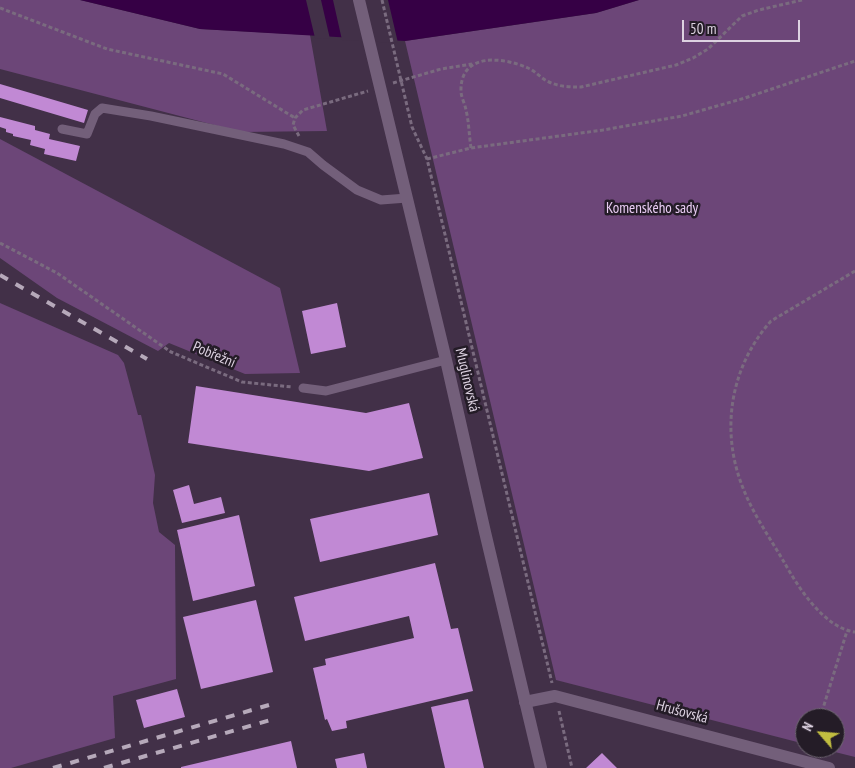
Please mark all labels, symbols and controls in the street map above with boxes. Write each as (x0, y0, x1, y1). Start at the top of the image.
scale bar (685, 10, 802, 42)
text: 50 m (690, 19, 716, 38)
park label: Komenského sady (606, 200, 698, 218)
street label: Pobřežní (190, 338, 238, 372)
street label: Muglinovská (451, 346, 483, 414)
street label: Hrušovská (654, 696, 710, 728)
north arrow (795, 708, 845, 758)
text: N (798, 719, 817, 734)

